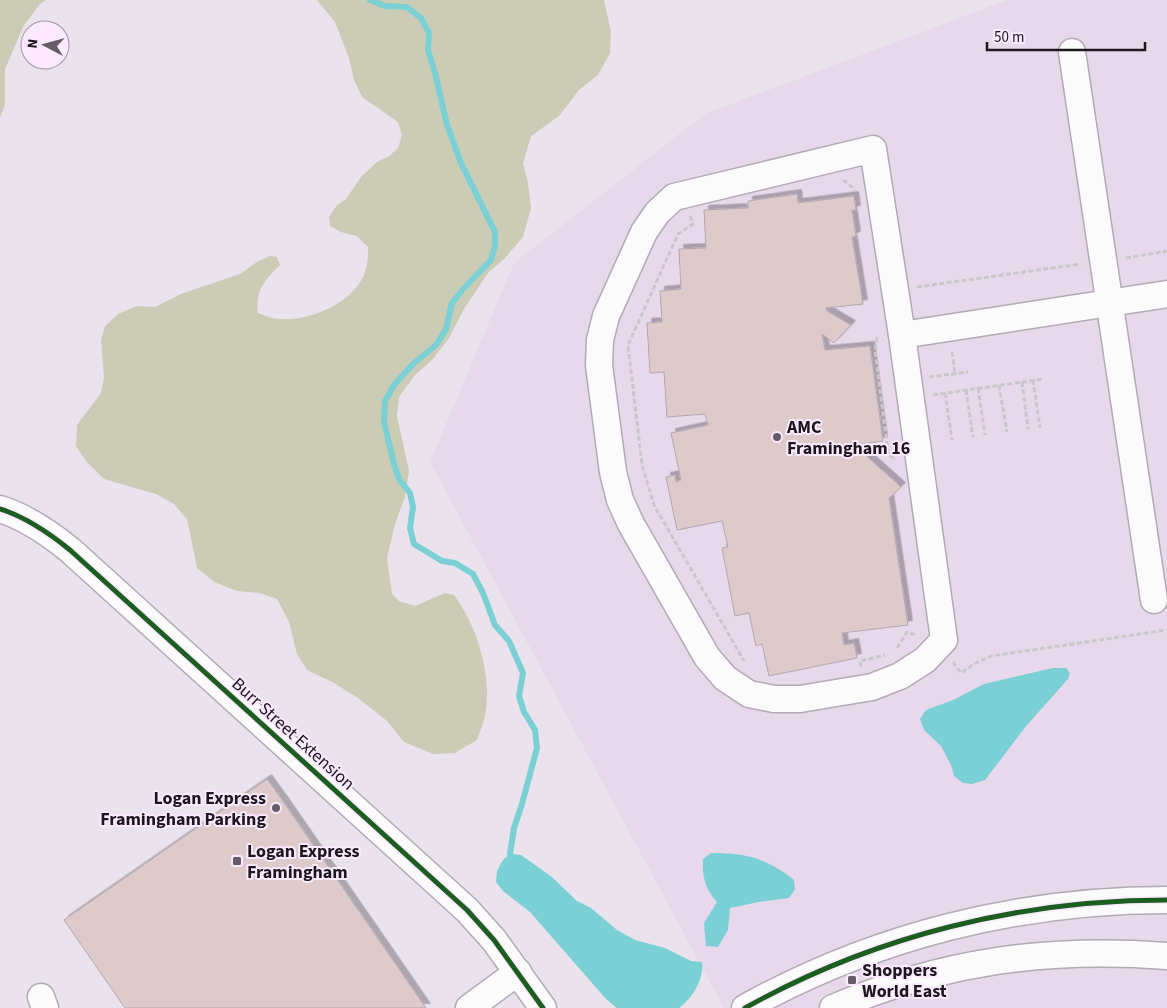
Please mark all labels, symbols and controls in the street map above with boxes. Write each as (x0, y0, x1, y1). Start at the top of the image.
north arrow (20, 20, 70, 70)
scale bar (987, 20, 1144, 52)
text: 50 m (994, 27, 1024, 48)
text: N (23, 38, 43, 49)
place label: AMC Framingham 16 (786, 415, 910, 461)
marker: AMC Framingham 16 (771, 431, 783, 443)
street label: Burr Street Extension (226, 672, 360, 796)
place label: Logan Express Framingham Parking (100, 786, 266, 832)
marker: Logan Express Framingham Parking (270, 802, 282, 814)
place label: Logan Express Framingham (247, 839, 360, 885)
marker: Logan Express Framingham (231, 855, 243, 867)
place label: Shoppers World East (862, 958, 947, 1004)
marker: Shoppers World East (846, 974, 858, 986)

